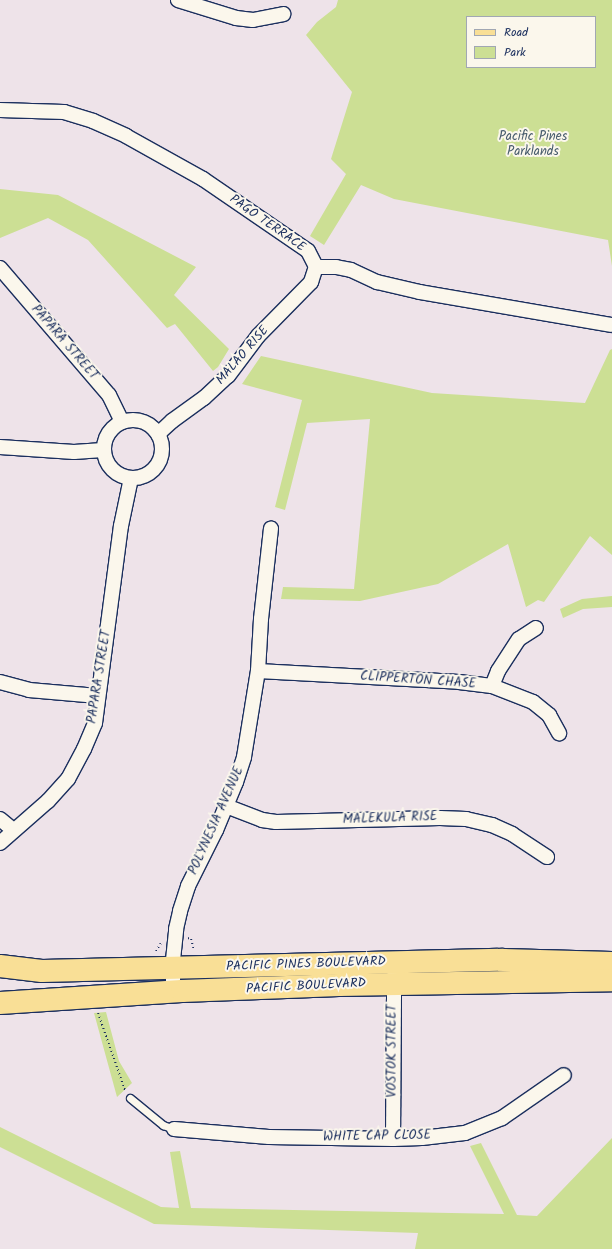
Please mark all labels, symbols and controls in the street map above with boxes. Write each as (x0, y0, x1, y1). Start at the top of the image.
legend (466, 16, 596, 68)
text: Road (504, 23, 528, 42)
text: Park (504, 43, 526, 62)
park label: Pacific Pines Parklands (499, 130, 567, 161)
street label: PAGO TERRACE (226, 192, 308, 256)
street label: PAPARA STREET (27, 302, 101, 384)
street label: MALAO RISE (213, 324, 273, 388)
street label: PAPARA STREET (85, 629, 115, 725)
street label: CLIPPERTON CHASE (360, 669, 476, 693)
street label: POLYNESIA AVENUE (186, 765, 248, 877)
street label: MALEKULA RISE (342, 810, 438, 828)
street label: PACIFIC PINES BOULEVARD (226, 954, 386, 976)
street label: PACIFIC BOULEVARD (246, 976, 366, 998)
street label: VOSTOK STREET (385, 1004, 401, 1098)
street label: WHITE CAP CLOSE (323, 1128, 431, 1146)

